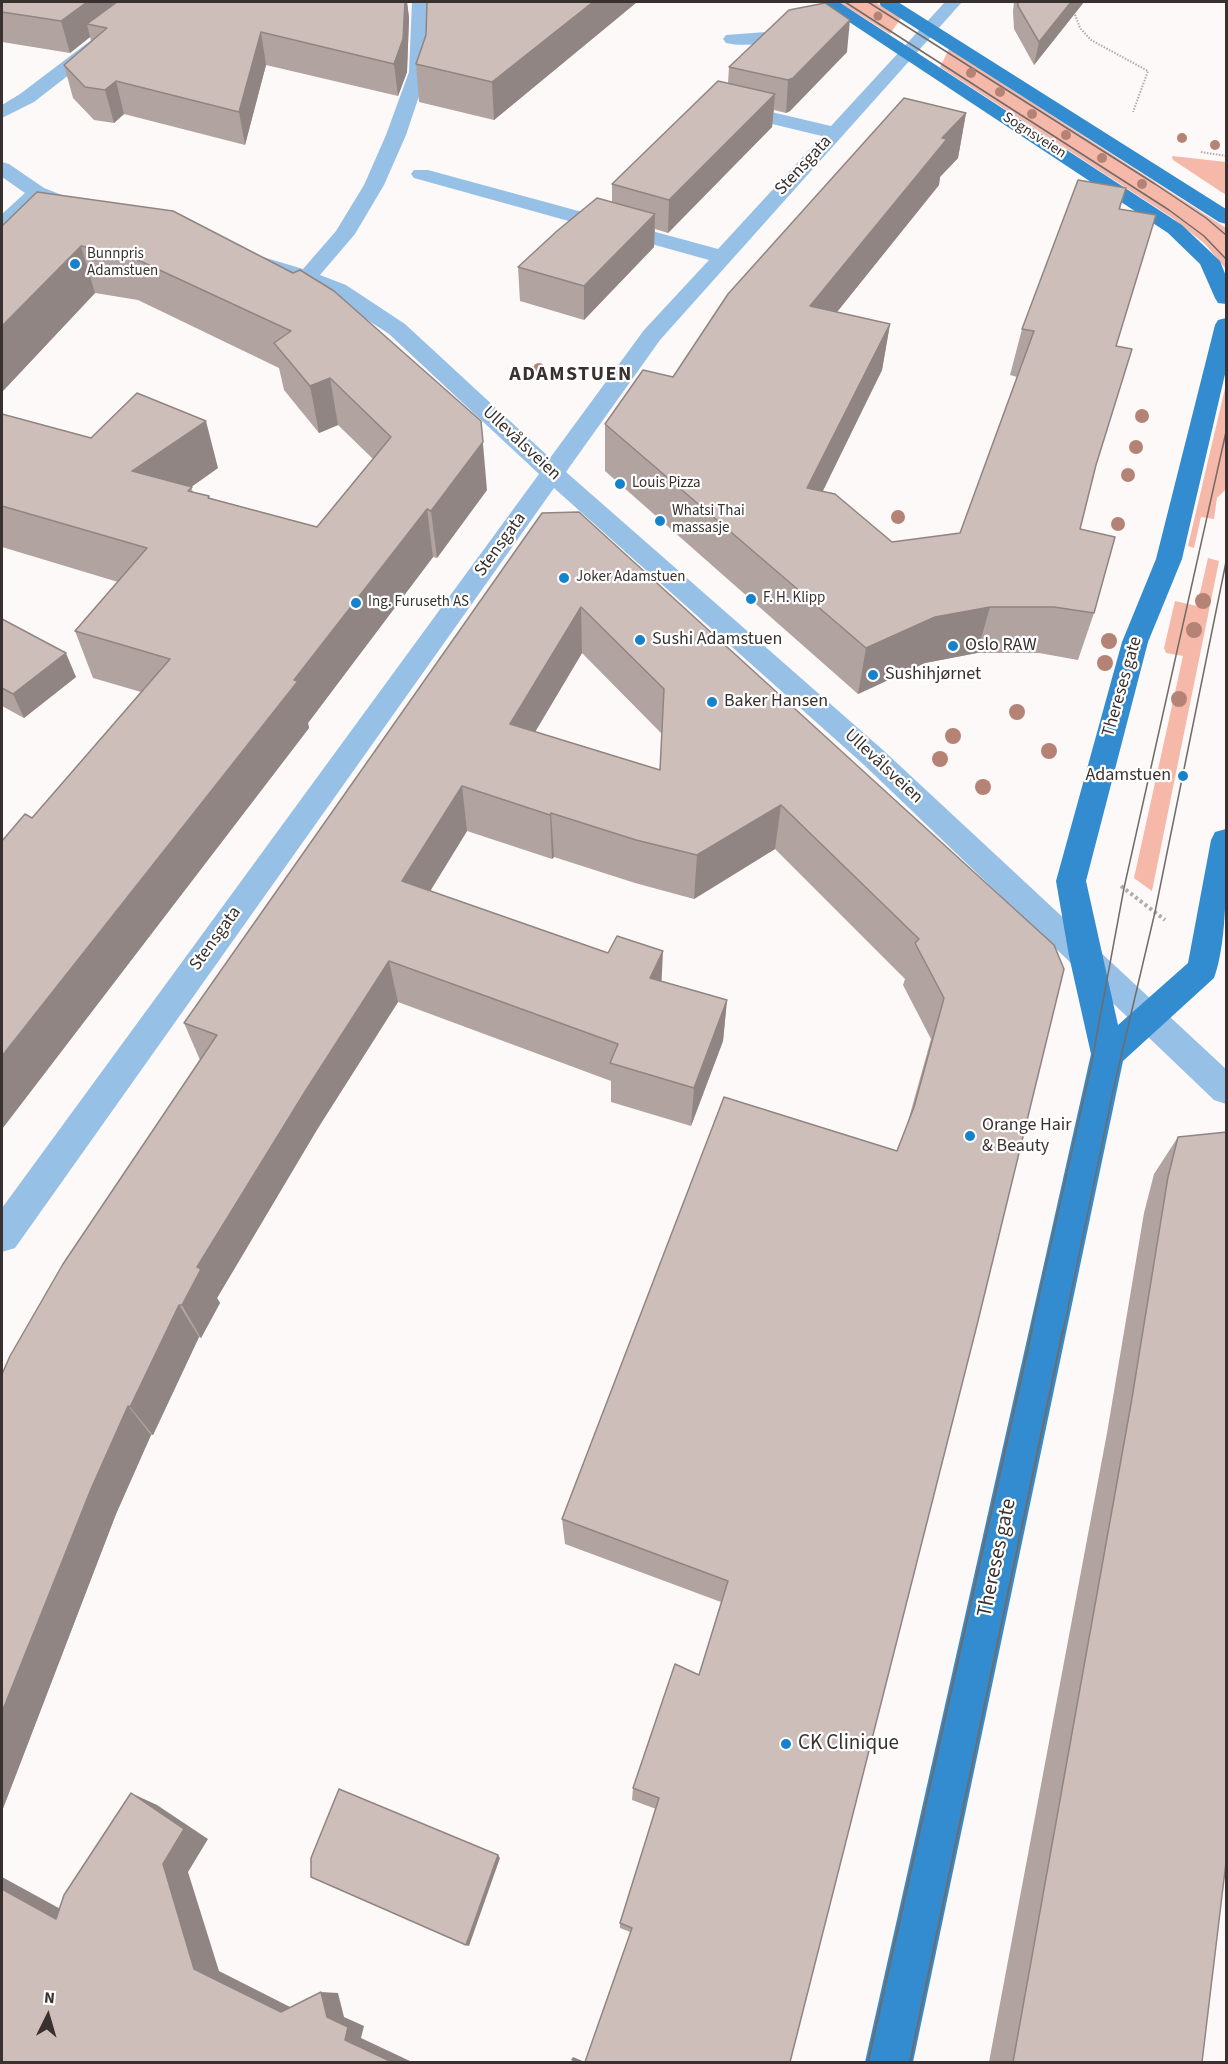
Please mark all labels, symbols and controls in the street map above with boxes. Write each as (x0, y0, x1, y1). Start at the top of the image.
street label: Sognsveien (999, 109, 1069, 163)
street label: Stensgata (771, 132, 837, 200)
place label: Bunnpris Adamstuen (87, 246, 158, 281)
marker: Bunnpris Adamstuen (68, 257, 82, 271)
district label: ADAMSTUEN (509, 364, 633, 388)
street label: Ullevålsveien (477, 402, 565, 486)
place label: Louis Pizza (632, 475, 701, 493)
marker: Louis Pizza (613, 477, 627, 491)
place label: Whatsi Thai massasje (672, 503, 745, 538)
street label: Stensgata (471, 509, 531, 581)
marker: Whatsi Thai massasje (653, 514, 667, 528)
place label: Joker Adamstuen (576, 569, 685, 587)
marker: Joker Adamstuen (557, 571, 571, 585)
place label: F. H. Klipp (763, 590, 825, 608)
marker: F. H. Klipp (744, 592, 758, 606)
place label: Ing. Furuseth AS (368, 594, 469, 612)
marker: Ing. Furuseth AS (349, 596, 363, 610)
place label: Sushi Adamstuen (652, 629, 782, 651)
marker: Sushi Adamstuen (633, 633, 647, 647)
street label: Thereses gate (1098, 634, 1148, 740)
place label: Oslo RAW (965, 635, 1037, 657)
marker: Oslo RAW (946, 639, 960, 653)
place label: Sushihjørnet (885, 664, 981, 686)
marker: Sushihjørnet (866, 668, 880, 682)
place label: Baker Hansen (724, 691, 828, 713)
marker: Baker Hansen (705, 695, 719, 709)
street label: Ullevålsveien (839, 725, 927, 809)
place label: Adamstuen (1085, 765, 1171, 787)
marker: Adamstuen (1176, 769, 1190, 783)
street label: Stensgata (186, 903, 246, 975)
place label: Orange Hair & Beauty (982, 1115, 1072, 1158)
marker: Orange Hair & Beauty (963, 1129, 977, 1143)
street label: Thereses gate (973, 1496, 1023, 1620)
place label: CK Clinique (798, 1731, 899, 1757)
marker: CK Clinique (779, 1737, 793, 1751)
north arrow (18, 1986, 78, 2046)
text: N (43, 1987, 56, 2009)

